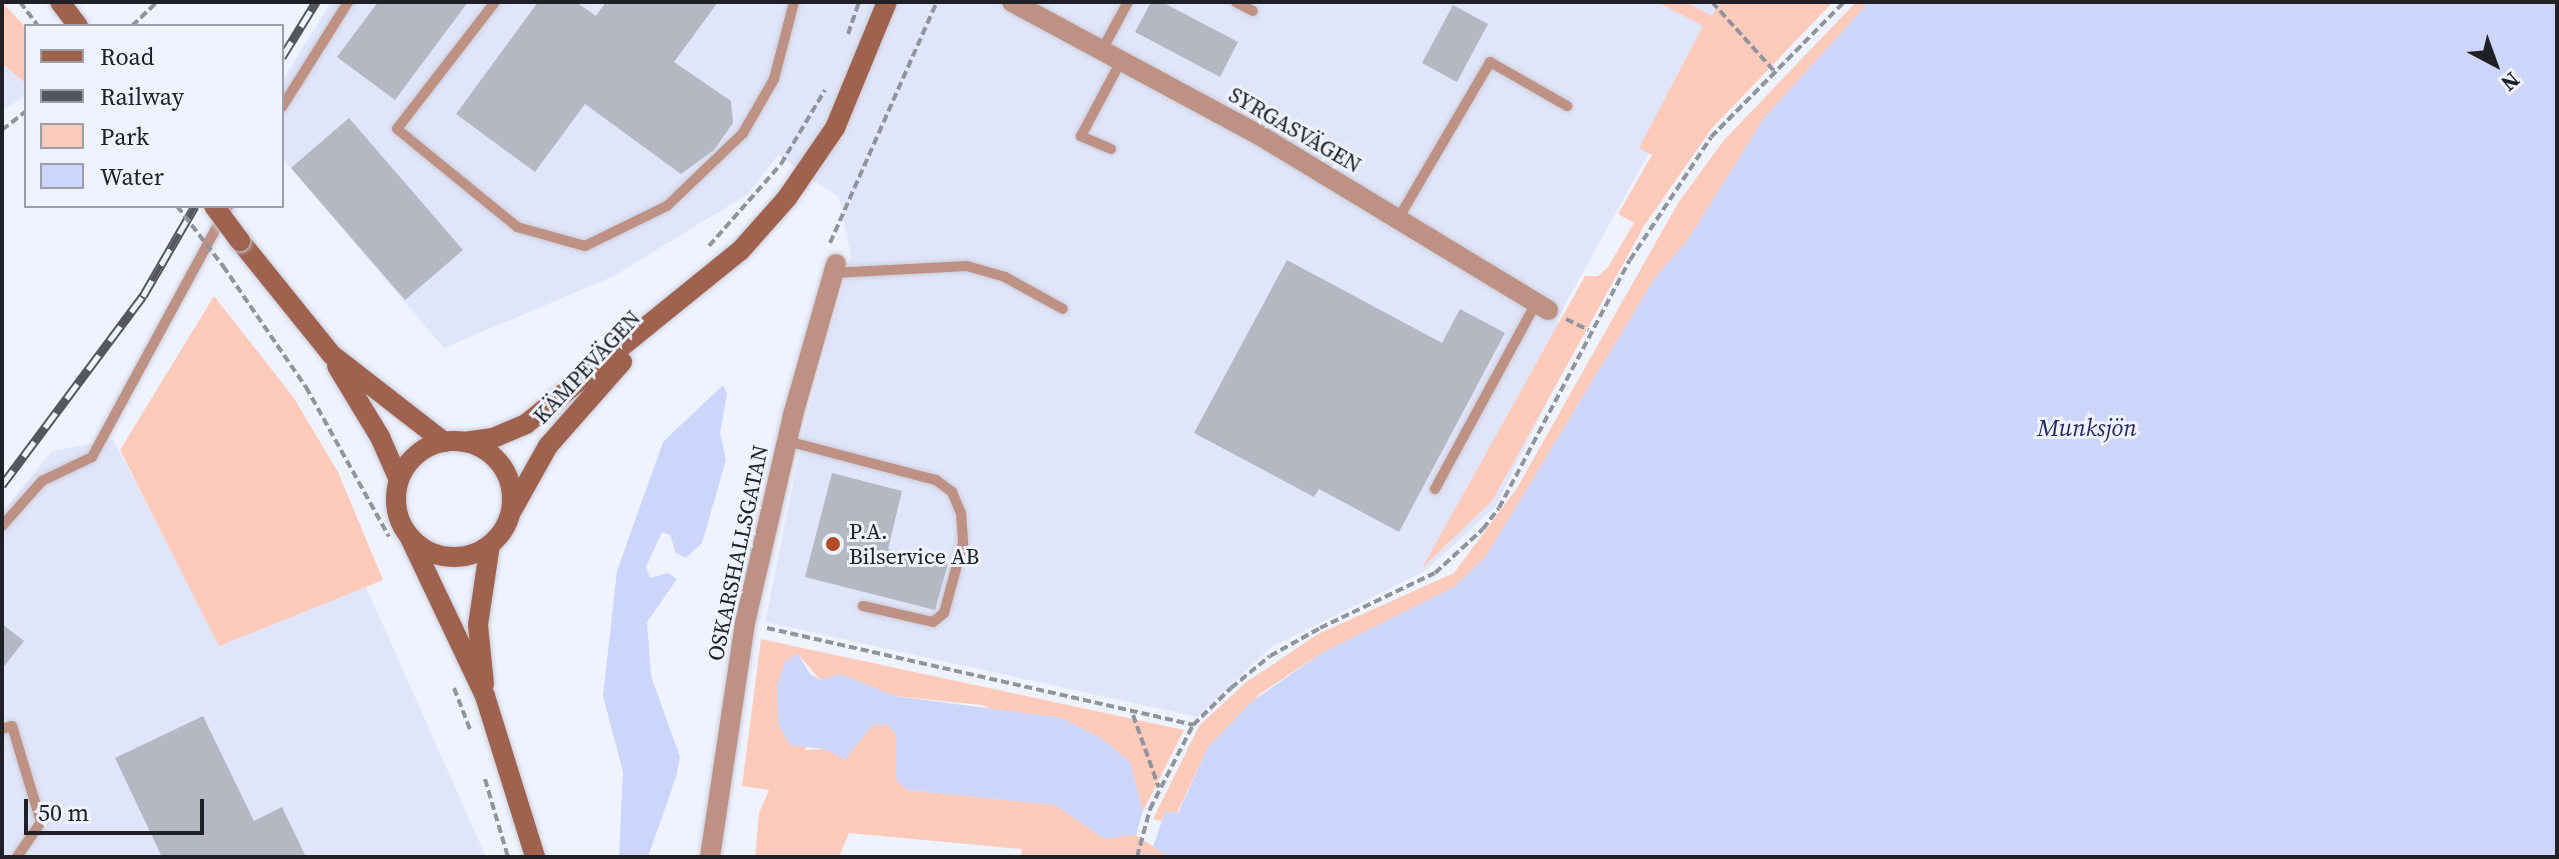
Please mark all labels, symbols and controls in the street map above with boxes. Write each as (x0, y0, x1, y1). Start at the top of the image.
legend (24, 24, 284, 208)
north arrow (2455, 24, 2535, 104)
text: Road (100, 40, 154, 73)
text: N (2495, 66, 2527, 99)
text: Railway (100, 80, 184, 113)
street label: SYRGASVÄGEN (1224, 81, 1366, 179)
text: Park (100, 120, 149, 153)
text: Water (100, 160, 164, 193)
street label: KÄMPEVÄGEN (528, 305, 646, 429)
water label: Munksjön (2037, 414, 2137, 442)
street label: OSKARSHALLSGATAN (702, 443, 774, 663)
place label: P.A. Bilservice AB (849, 518, 979, 570)
marker: P.A. Bilservice AB (824, 535, 842, 553)
scale bar (28, 783, 208, 833)
text: 50 m (38, 796, 89, 829)

